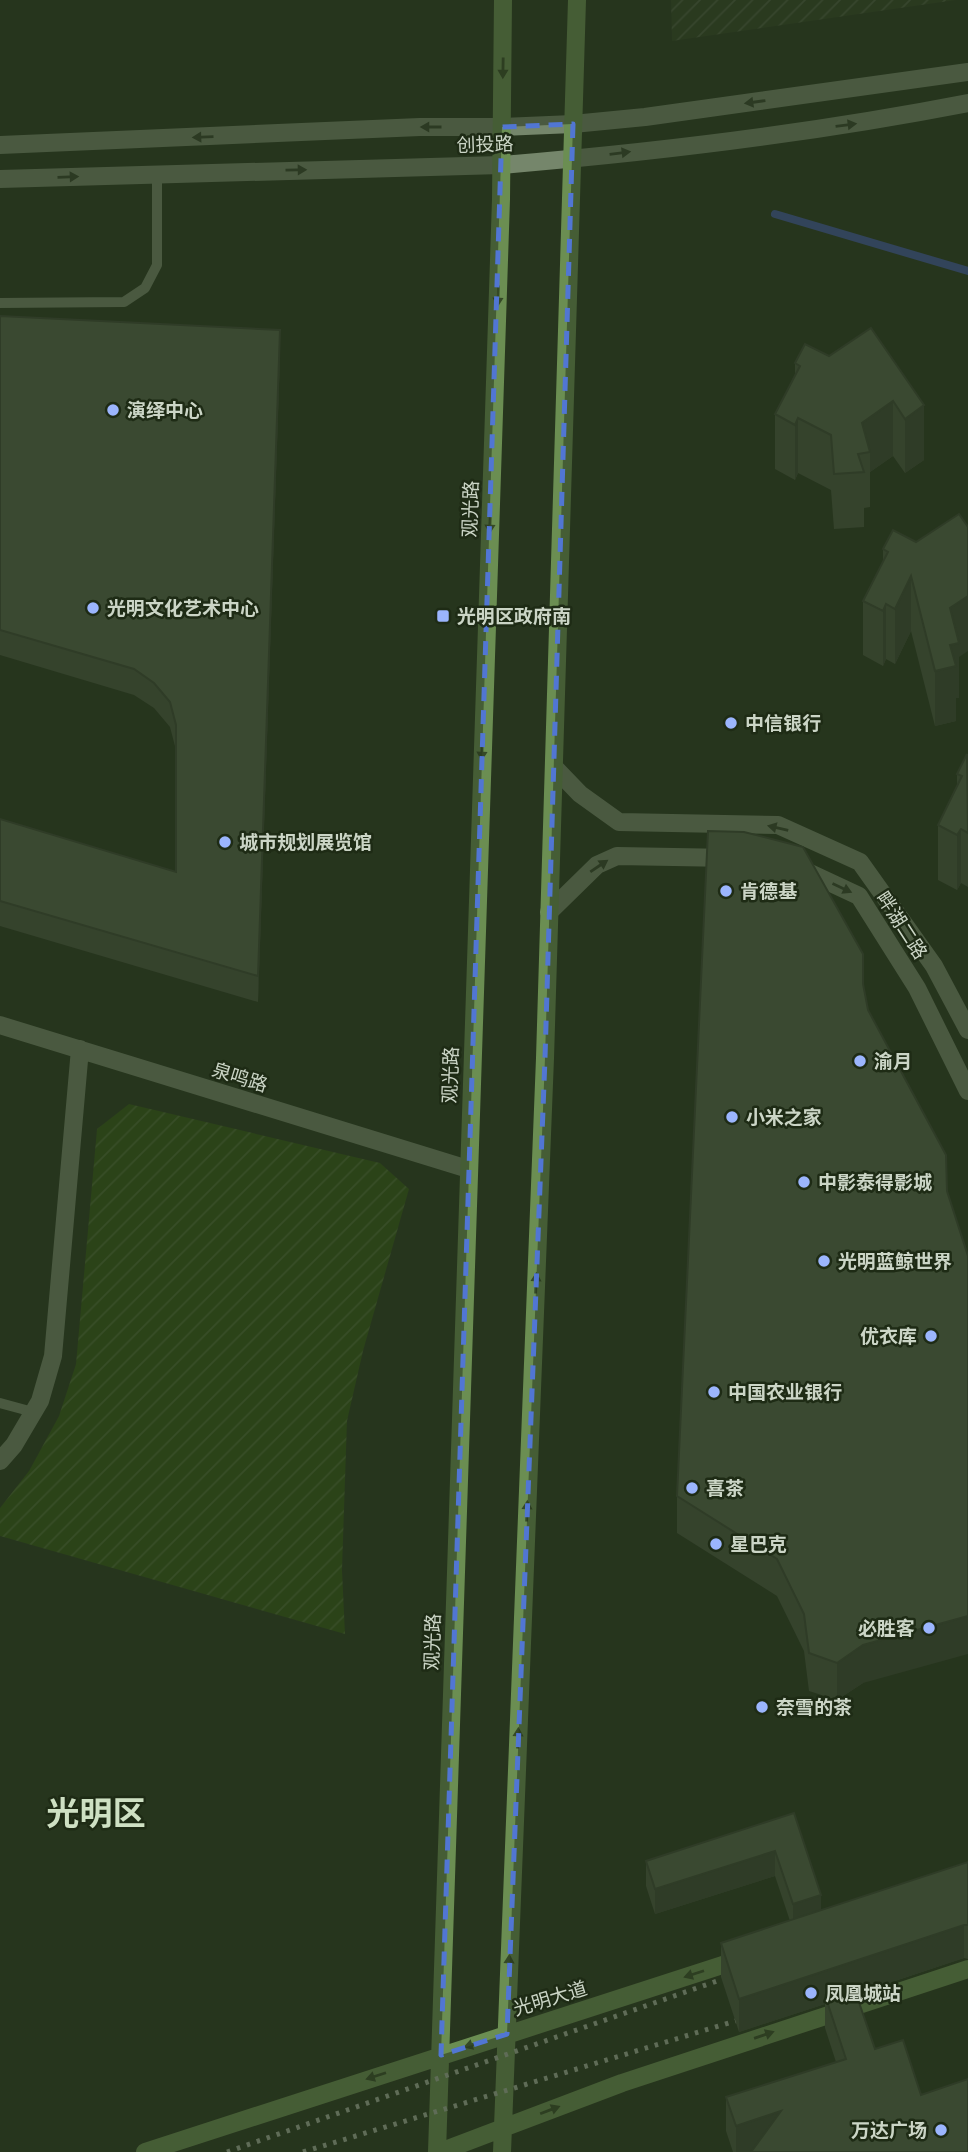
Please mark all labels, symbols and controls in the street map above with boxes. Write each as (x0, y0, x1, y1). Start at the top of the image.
one-way arrow (497, 57, 509, 79)
one-way arrow (744, 96, 766, 107)
one-way arrow (835, 119, 857, 130)
one-way arrow (420, 121, 442, 133)
street label: 创投路 (456, 130, 514, 159)
one-way arrow (192, 131, 214, 142)
one-way arrow (610, 147, 632, 158)
one-way arrow (285, 164, 307, 176)
one-way arrow (57, 171, 79, 182)
one-way arrow (492, 285, 503, 307)
place label: 演绎中心 (127, 397, 203, 424)
marker: 演绎中心 (105, 402, 121, 418)
street label: 观光路 (456, 480, 485, 538)
one-way arrow (484, 512, 496, 534)
place label: 光明文化艺术中心 (107, 595, 259, 622)
marker: 光明文化艺术中心 (85, 600, 101, 616)
place label: 光明区政府南 (457, 603, 571, 630)
marker: 光明区政府南 (435, 608, 451, 624)
place label: 中信银行 (745, 710, 821, 737)
marker: 中信银行 (723, 715, 739, 731)
one-way arrow (477, 740, 488, 762)
one-way arrow (767, 822, 789, 833)
place label: 城市规划展览馆 (239, 829, 372, 856)
marker: 城市规划展览馆 (217, 834, 233, 850)
one-way arrow (589, 860, 609, 873)
place label: 肯德基 (740, 878, 798, 905)
one-way arrow (832, 882, 852, 894)
marker: 肯德基 (718, 883, 734, 899)
street label: 畔湖二路 (870, 886, 934, 965)
street label: 观光路 (436, 1046, 465, 1104)
place label: 渝月 (874, 1048, 912, 1075)
marker: 渝月 (852, 1053, 868, 1069)
street label: 泉鸣路 (209, 1056, 271, 1099)
place label: 小米之家 (746, 1104, 822, 1131)
marker: 小米之家 (724, 1109, 740, 1125)
place label: 中影泰得影城 (818, 1169, 932, 1196)
marker: 中影泰得影城 (796, 1174, 812, 1190)
place label: 光明蓝鲸世界 (838, 1248, 952, 1275)
marker: 光明蓝鲸世界 (816, 1253, 832, 1269)
one-way arrow (531, 1272, 542, 1294)
place label: 优衣库 (860, 1323, 917, 1350)
marker: 优衣库 (923, 1328, 939, 1344)
place label: 中国农业银行 (728, 1379, 842, 1406)
marker: 中国农业银行 (706, 1384, 722, 1400)
place label: 喜茶 (706, 1475, 744, 1502)
marker: 喜茶 (684, 1480, 700, 1496)
one-way arrow (522, 1500, 533, 1522)
place label: 星巴克 (730, 1531, 787, 1558)
marker: 星巴克 (708, 1536, 724, 1552)
street label: 观光路 (418, 1613, 447, 1671)
place label: 必胜客 (858, 1615, 915, 1642)
marker: 必胜客 (921, 1620, 937, 1636)
place label: 奈雪的茶 (776, 1694, 852, 1721)
marker: 奈雪的茶 (754, 1699, 770, 1715)
one-way arrow (513, 1727, 524, 1749)
district label: 光明区 (47, 1790, 146, 1837)
one-way arrow (504, 1954, 515, 1976)
one-way arrow (683, 1969, 704, 1980)
street label: 光明大道 (510, 1974, 590, 2023)
place label: 凤凰城站 (825, 1980, 901, 2007)
marker: 凤凰城站 (803, 1985, 819, 2001)
one-way arrow (754, 2029, 775, 2040)
one-way arrow (463, 2040, 484, 2050)
one-way arrow (365, 2071, 386, 2082)
one-way arrow (539, 2105, 560, 2116)
place label: 万达广场 (851, 2117, 927, 2144)
marker: 万达广场 (933, 2122, 949, 2138)

